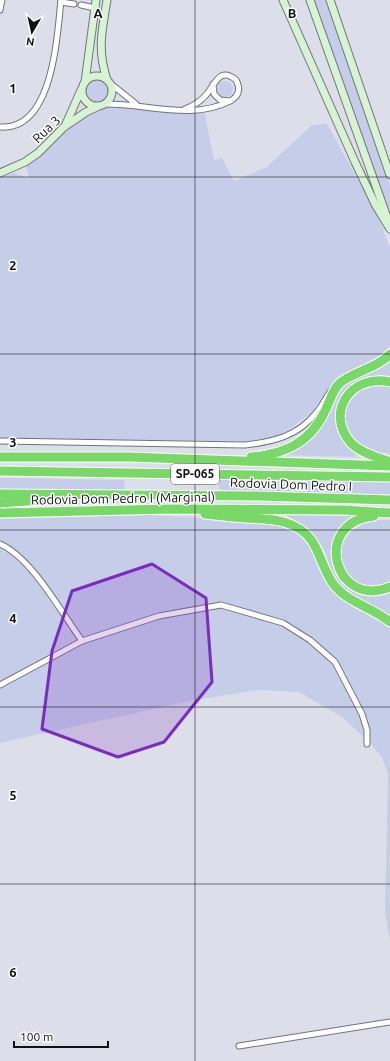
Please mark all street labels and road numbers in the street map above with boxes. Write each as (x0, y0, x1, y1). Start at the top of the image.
street label: Rua 3 (29, 113, 63, 145)
road number: SP-065 (171, 464, 219, 484)
street label: Rodovia Dom Pedro I (230, 475, 352, 493)
street label: Rodovia Dom Pedro I (Marginal) (31, 489, 215, 508)

